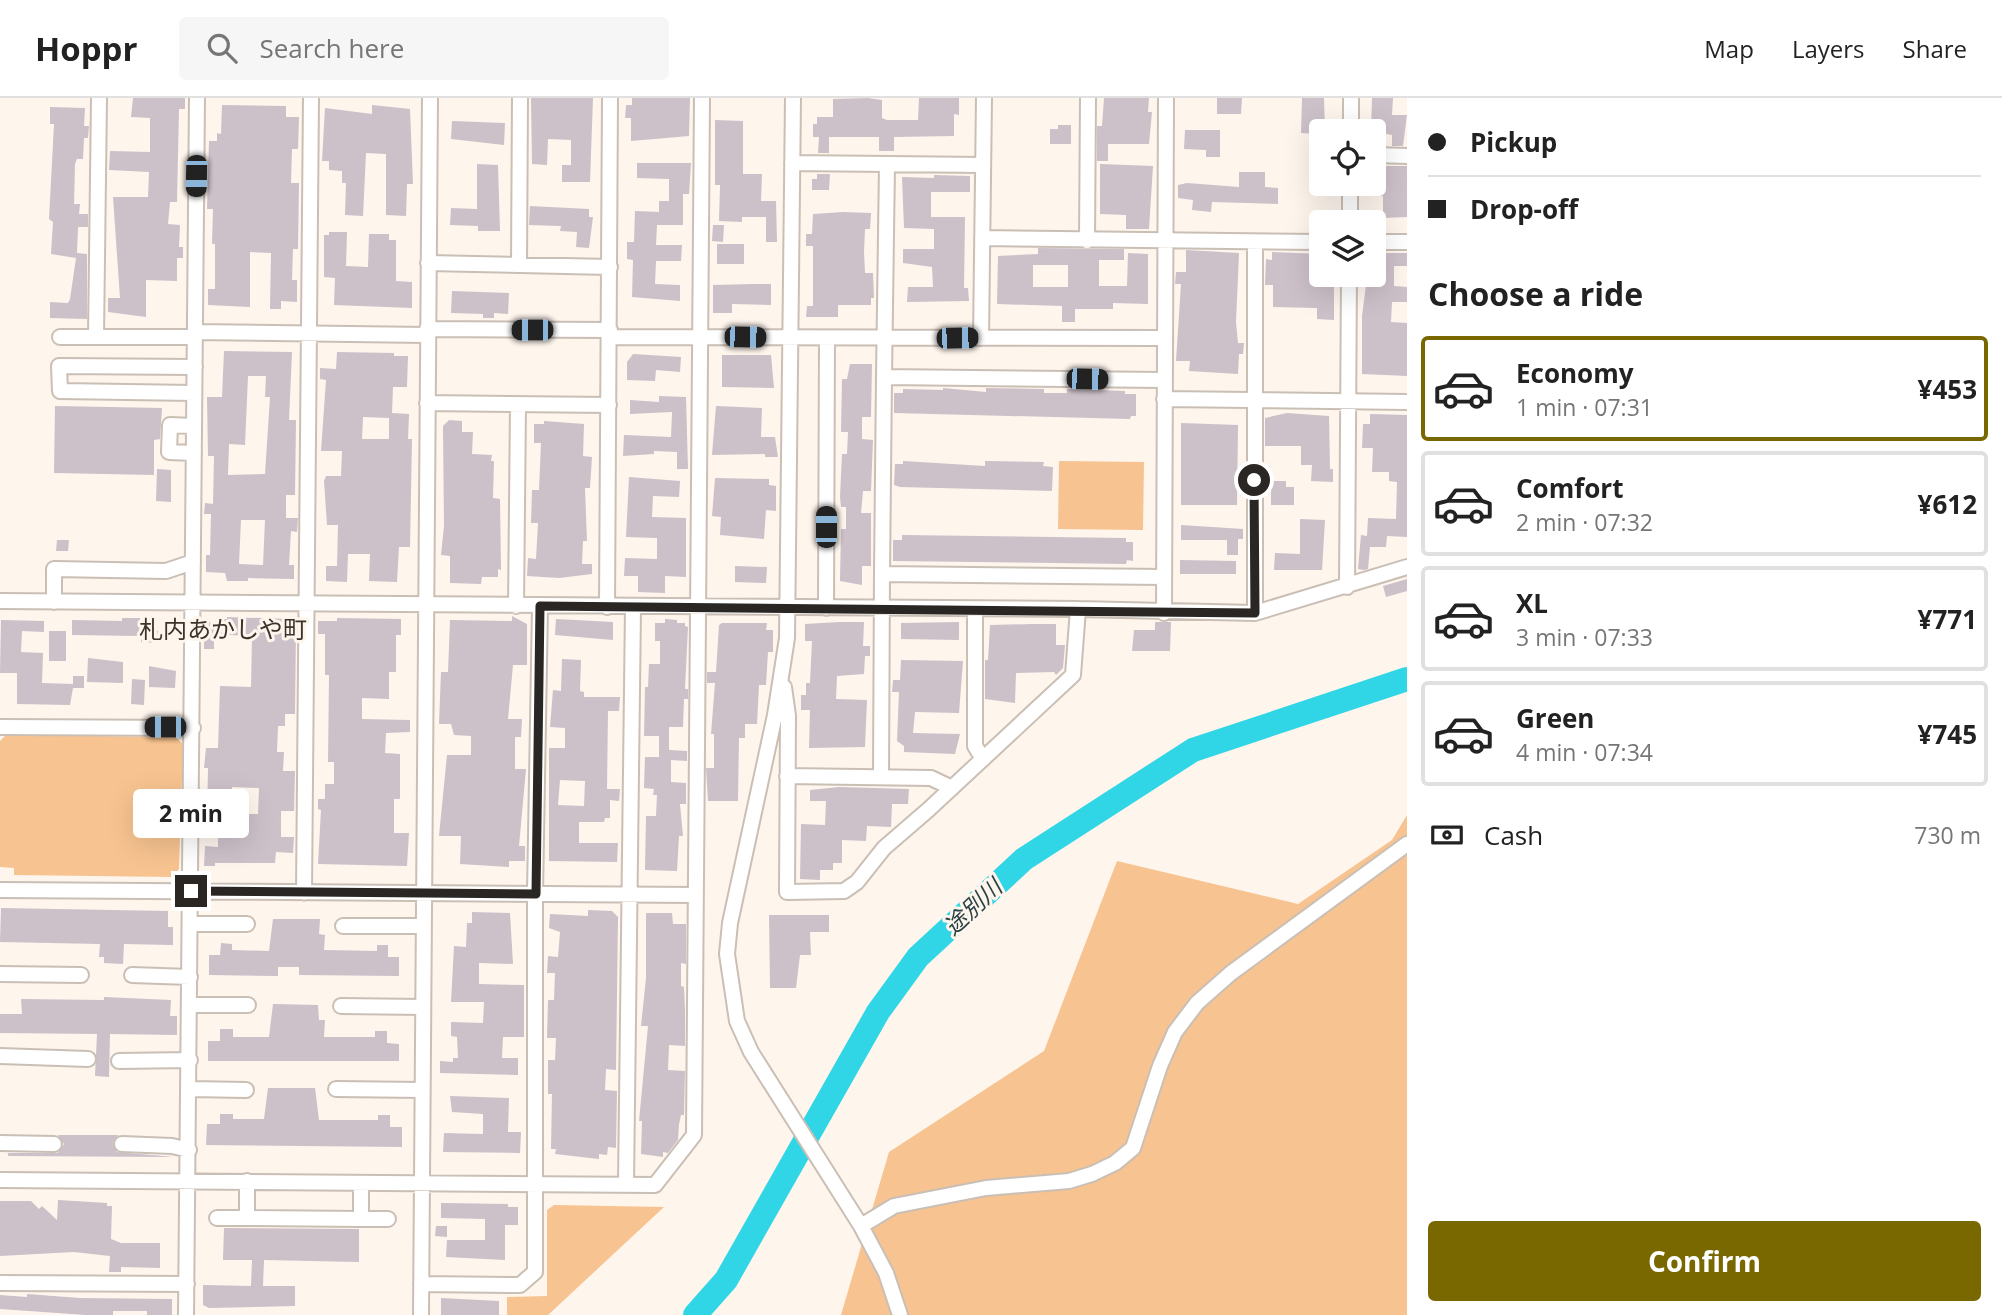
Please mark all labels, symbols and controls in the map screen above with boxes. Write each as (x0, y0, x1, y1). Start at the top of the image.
search box (179, 17, 669, 80)
text: Hoppr (35, 26, 137, 71)
icon: search (203, 29, 241, 67)
text: Search here (259, 30, 404, 66)
text: Map (1704, 32, 1754, 65)
text: Layers (1792, 32, 1865, 65)
text: Share (1903, 32, 1967, 65)
map controls (1309, 119, 1386, 287)
button: locate (1309, 119, 1386, 196)
text: Pickup (1470, 124, 1557, 160)
car (186, 155, 207, 197)
text: Drop-off (1470, 191, 1578, 227)
button: layers (1309, 210, 1386, 287)
text: Choose a ride (1428, 272, 1643, 315)
car (512, 320, 554, 341)
car (724, 326, 767, 348)
car (936, 327, 979, 349)
text: Economy (1516, 355, 1634, 391)
icon: car (1432, 357, 1495, 420)
car (1066, 368, 1109, 390)
text: ¥453 (1918, 371, 1977, 407)
text: 1 min · 07:31 (1516, 391, 1653, 423)
route start (1238, 464, 1270, 496)
text: Comfort (1516, 470, 1623, 506)
icon: car (1432, 472, 1495, 535)
text: ¥612 (1918, 486, 1977, 522)
car (816, 506, 837, 548)
text: 2 min · 07:32 (1516, 506, 1653, 538)
text: XL (1516, 585, 1548, 621)
icon: car (1432, 587, 1495, 650)
text: ¥771 (1918, 601, 1977, 637)
district label: 札内あかしや町 (139, 612, 307, 645)
text: 3 min · 07:33 (1516, 621, 1653, 653)
text: Green (1516, 700, 1594, 736)
icon: car (1432, 702, 1495, 765)
text: ¥745 (1918, 716, 1977, 752)
car (145, 717, 187, 738)
text: 4 min · 07:34 (1516, 736, 1653, 768)
callout: 2 min (133, 790, 249, 838)
text: 2 min (159, 797, 223, 829)
icon: cash (1428, 816, 1466, 854)
text: Cash (1484, 817, 1543, 853)
text: 730 m (1914, 819, 1981, 851)
water label: 途別川 (936, 869, 1011, 941)
route end (175, 875, 207, 907)
button: Confirm (1428, 1221, 1981, 1301)

